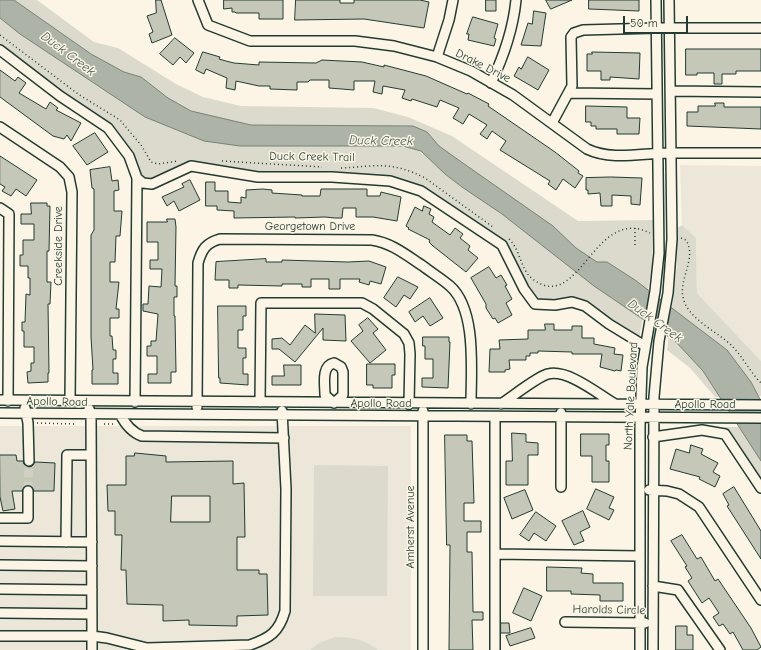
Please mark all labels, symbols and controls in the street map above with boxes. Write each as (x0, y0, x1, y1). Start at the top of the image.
scale bar (625, 8, 690, 34)
text: 50 m (630, 16, 658, 30)
water label: Duck Creek (38, 28, 98, 80)
street label: Drake Drive (453, 46, 513, 86)
water label: Duck Creek (349, 133, 413, 149)
street label: Duck Creek Trail (269, 149, 355, 165)
street label: Creekside Drive (52, 206, 66, 286)
street label: Georgetown Drive (265, 220, 355, 234)
water label: Duck Creek (624, 296, 686, 346)
street label: North Yale Boulevard (621, 341, 641, 451)
street label: Apollo Road (26, 394, 88, 410)
street label: Apollo Road (350, 397, 412, 411)
street label: Apollo Road (674, 398, 736, 412)
street label: Amherst Avenue (404, 485, 418, 569)
street label: Harolds Circle (573, 602, 645, 618)

